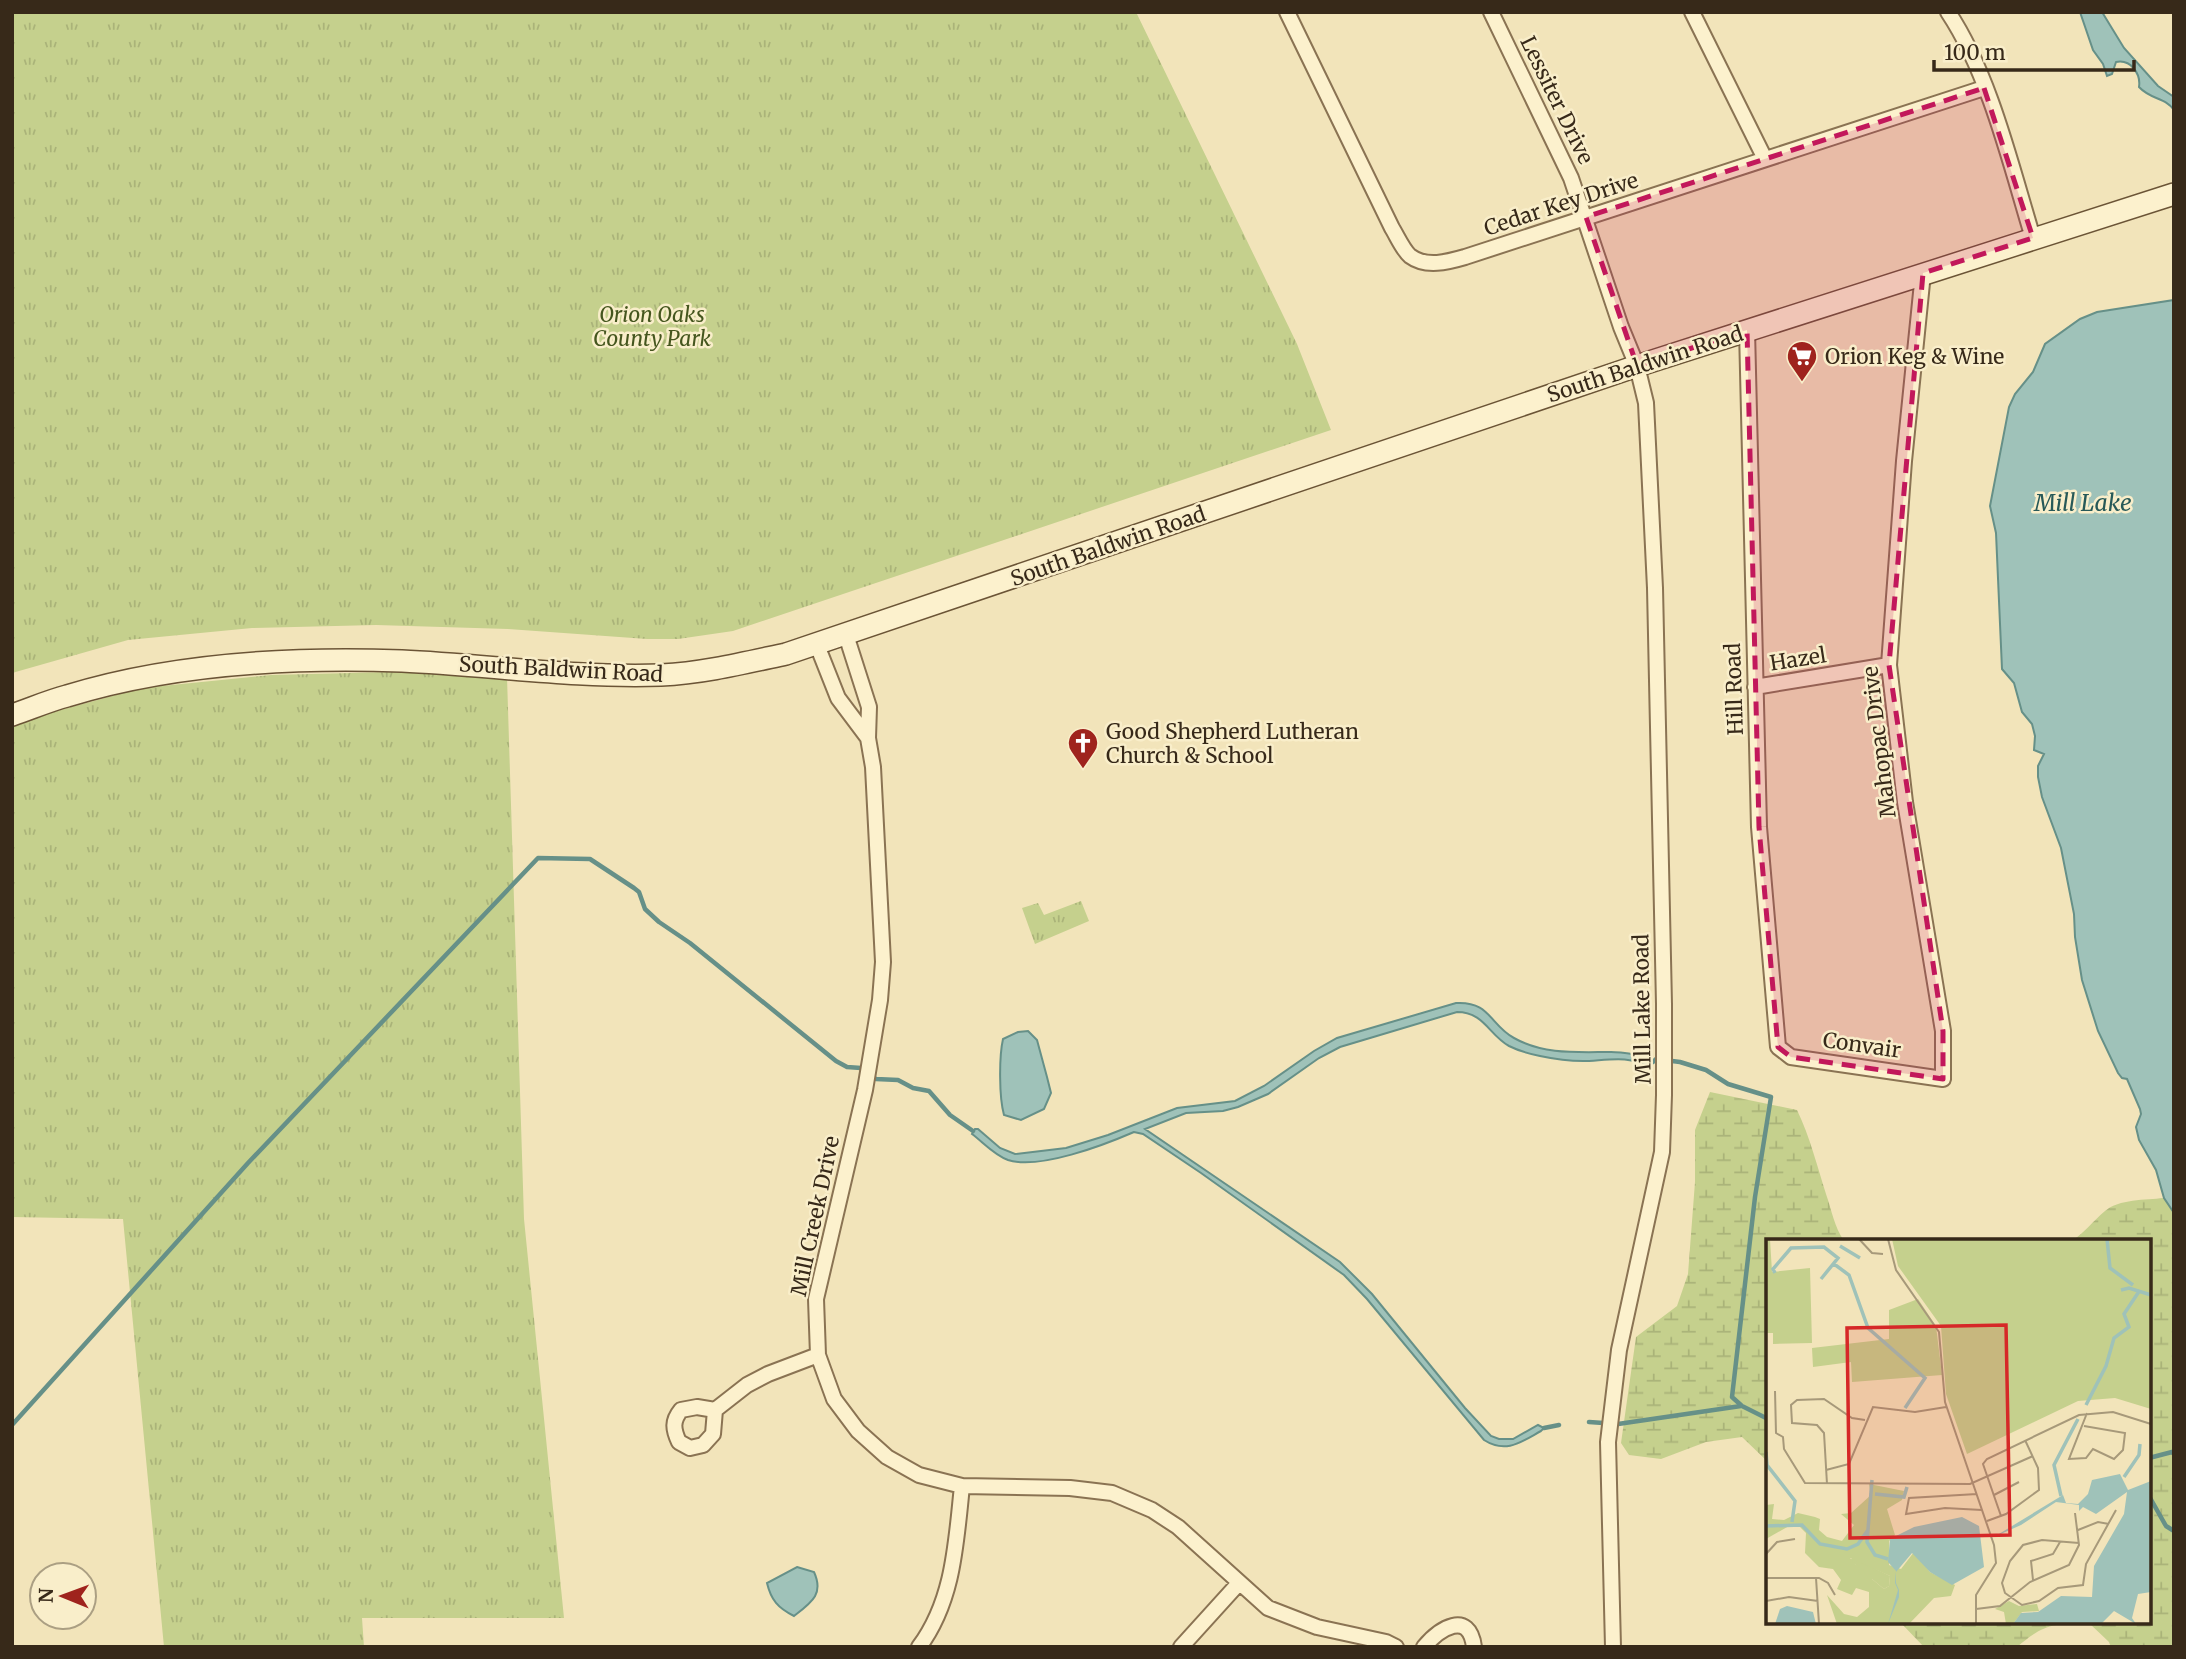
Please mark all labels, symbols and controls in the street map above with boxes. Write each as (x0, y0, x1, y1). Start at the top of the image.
scale bar (1934, 28, 2134, 72)
street label: Lessiter Drive (1514, 32, 1600, 168)
text: 100 m (1944, 39, 2006, 66)
street label: Cedar Key Drive (1480, 166, 1642, 242)
park label: Orion Oaks County Park (593, 301, 711, 352)
street label: South Baldwin Road (1544, 319, 1747, 408)
supermarket icon: Orion Keg & Wine (1785, 339, 1819, 383)
place label: Orion Keg & Wine (1825, 343, 2004, 370)
water label: Mill Lake (2033, 488, 2132, 517)
street label: South Baldwin Road (1007, 500, 1209, 592)
street label: Hazel (1768, 641, 1829, 677)
street label: Hill Road (1719, 642, 1749, 736)
street label: South Baldwin Road (458, 650, 664, 688)
street label: Mahopac Drive (1856, 665, 1902, 819)
place label: Good Shepherd Lutheran Church & School (1106, 718, 1359, 769)
church icon: Good Shepherd Lutheran Church & School (1066, 726, 1100, 770)
street label: Mill Lake Road (1627, 933, 1657, 1084)
street label: Convair (1821, 1026, 1903, 1064)
street label: Mill Creek Drive (785, 1133, 845, 1299)
inset map (1766, 1239, 2151, 1624)
north arrow (28, 1561, 98, 1631)
text: N (34, 1588, 58, 1603)

